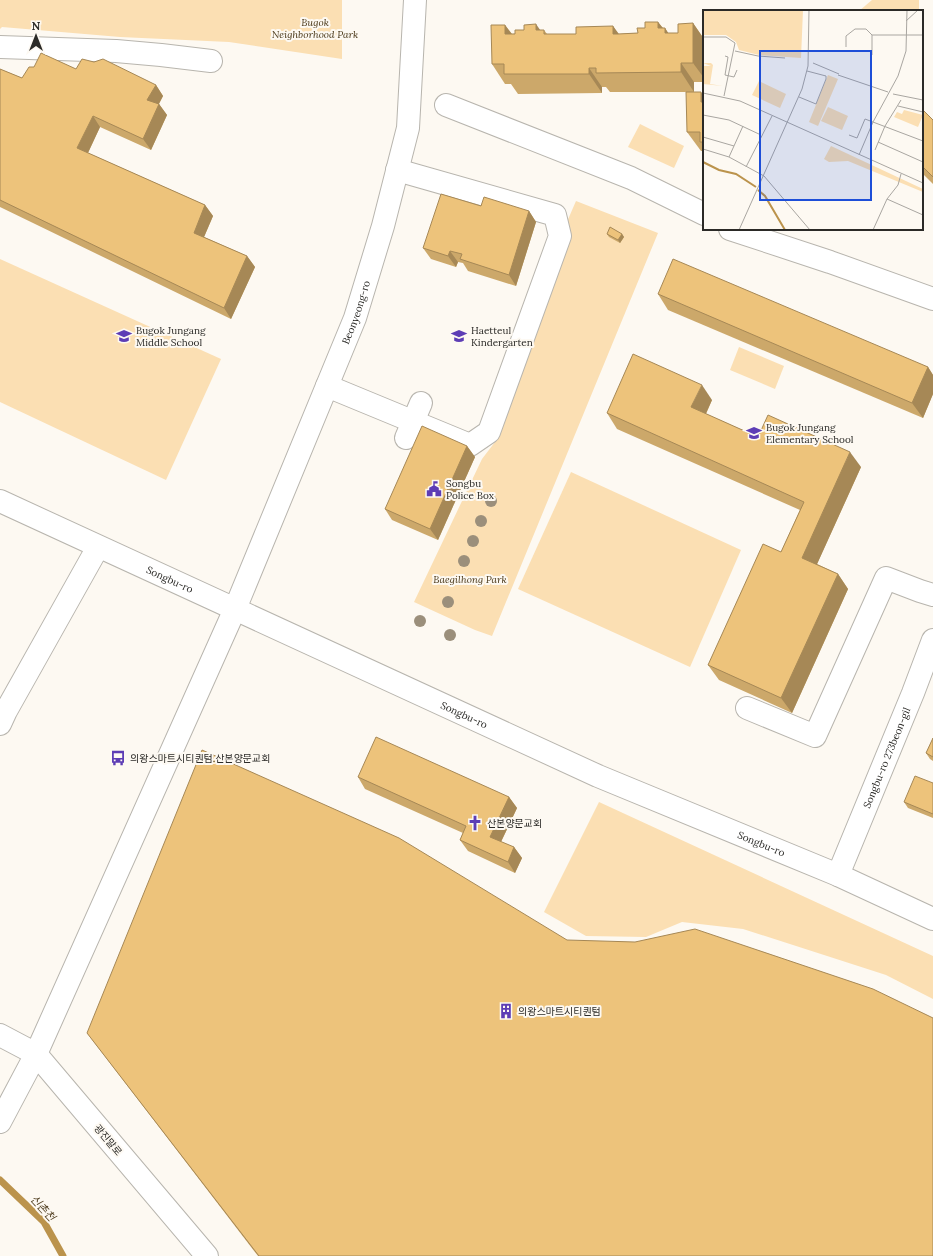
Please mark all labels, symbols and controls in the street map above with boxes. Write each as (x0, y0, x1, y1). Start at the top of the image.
inset map (703, 10, 923, 230)
north arrow (16, 16, 56, 56)
park label: Bugok Neighborhood Park (272, 16, 358, 41)
text: N (32, 19, 41, 33)
street label: Beonyeong-ro (339, 279, 373, 346)
place label: Bugok Jungang Middle School (136, 324, 206, 349)
place label: Haetteul Kindergarten (471, 324, 533, 349)
school or university icon: Bugok Jungang Middle School (115, 327, 133, 345)
school or university icon: Haetteul Kindergarten (450, 327, 468, 345)
place label: Bugok Jungang Elementary School (766, 421, 854, 446)
school or university icon: Bugok Jungang Elementary School (745, 424, 763, 442)
place label: Songbu Police Box (446, 477, 495, 502)
public building icon: Songbu Police Box (425, 480, 443, 498)
street label: Songbu-ro (144, 563, 196, 596)
park label: Baegilhong Park (433, 573, 507, 586)
street label: Songbu-ro (439, 698, 490, 731)
street label: Songbu-ro 273beon-gil (860, 705, 913, 810)
bus stop icon: 의왕스마트시티퀀텀.산본양문교회 (109, 749, 127, 767)
place label: 의왕스마트시티퀀텀.산본양문교회 (130, 752, 270, 765)
church icon: 산본양문교회 (466, 814, 484, 832)
place label: 산본양문교회 (487, 817, 542, 830)
street label: Songbu-ro (736, 828, 787, 859)
building icon: 의왕스마트시티퀀텀 (497, 1002, 515, 1020)
place label: 의왕스마트시티퀀텀 (518, 1005, 601, 1018)
street label: 광진말로 (91, 1122, 125, 1158)
water label: 신촌천 (28, 1192, 60, 1225)

